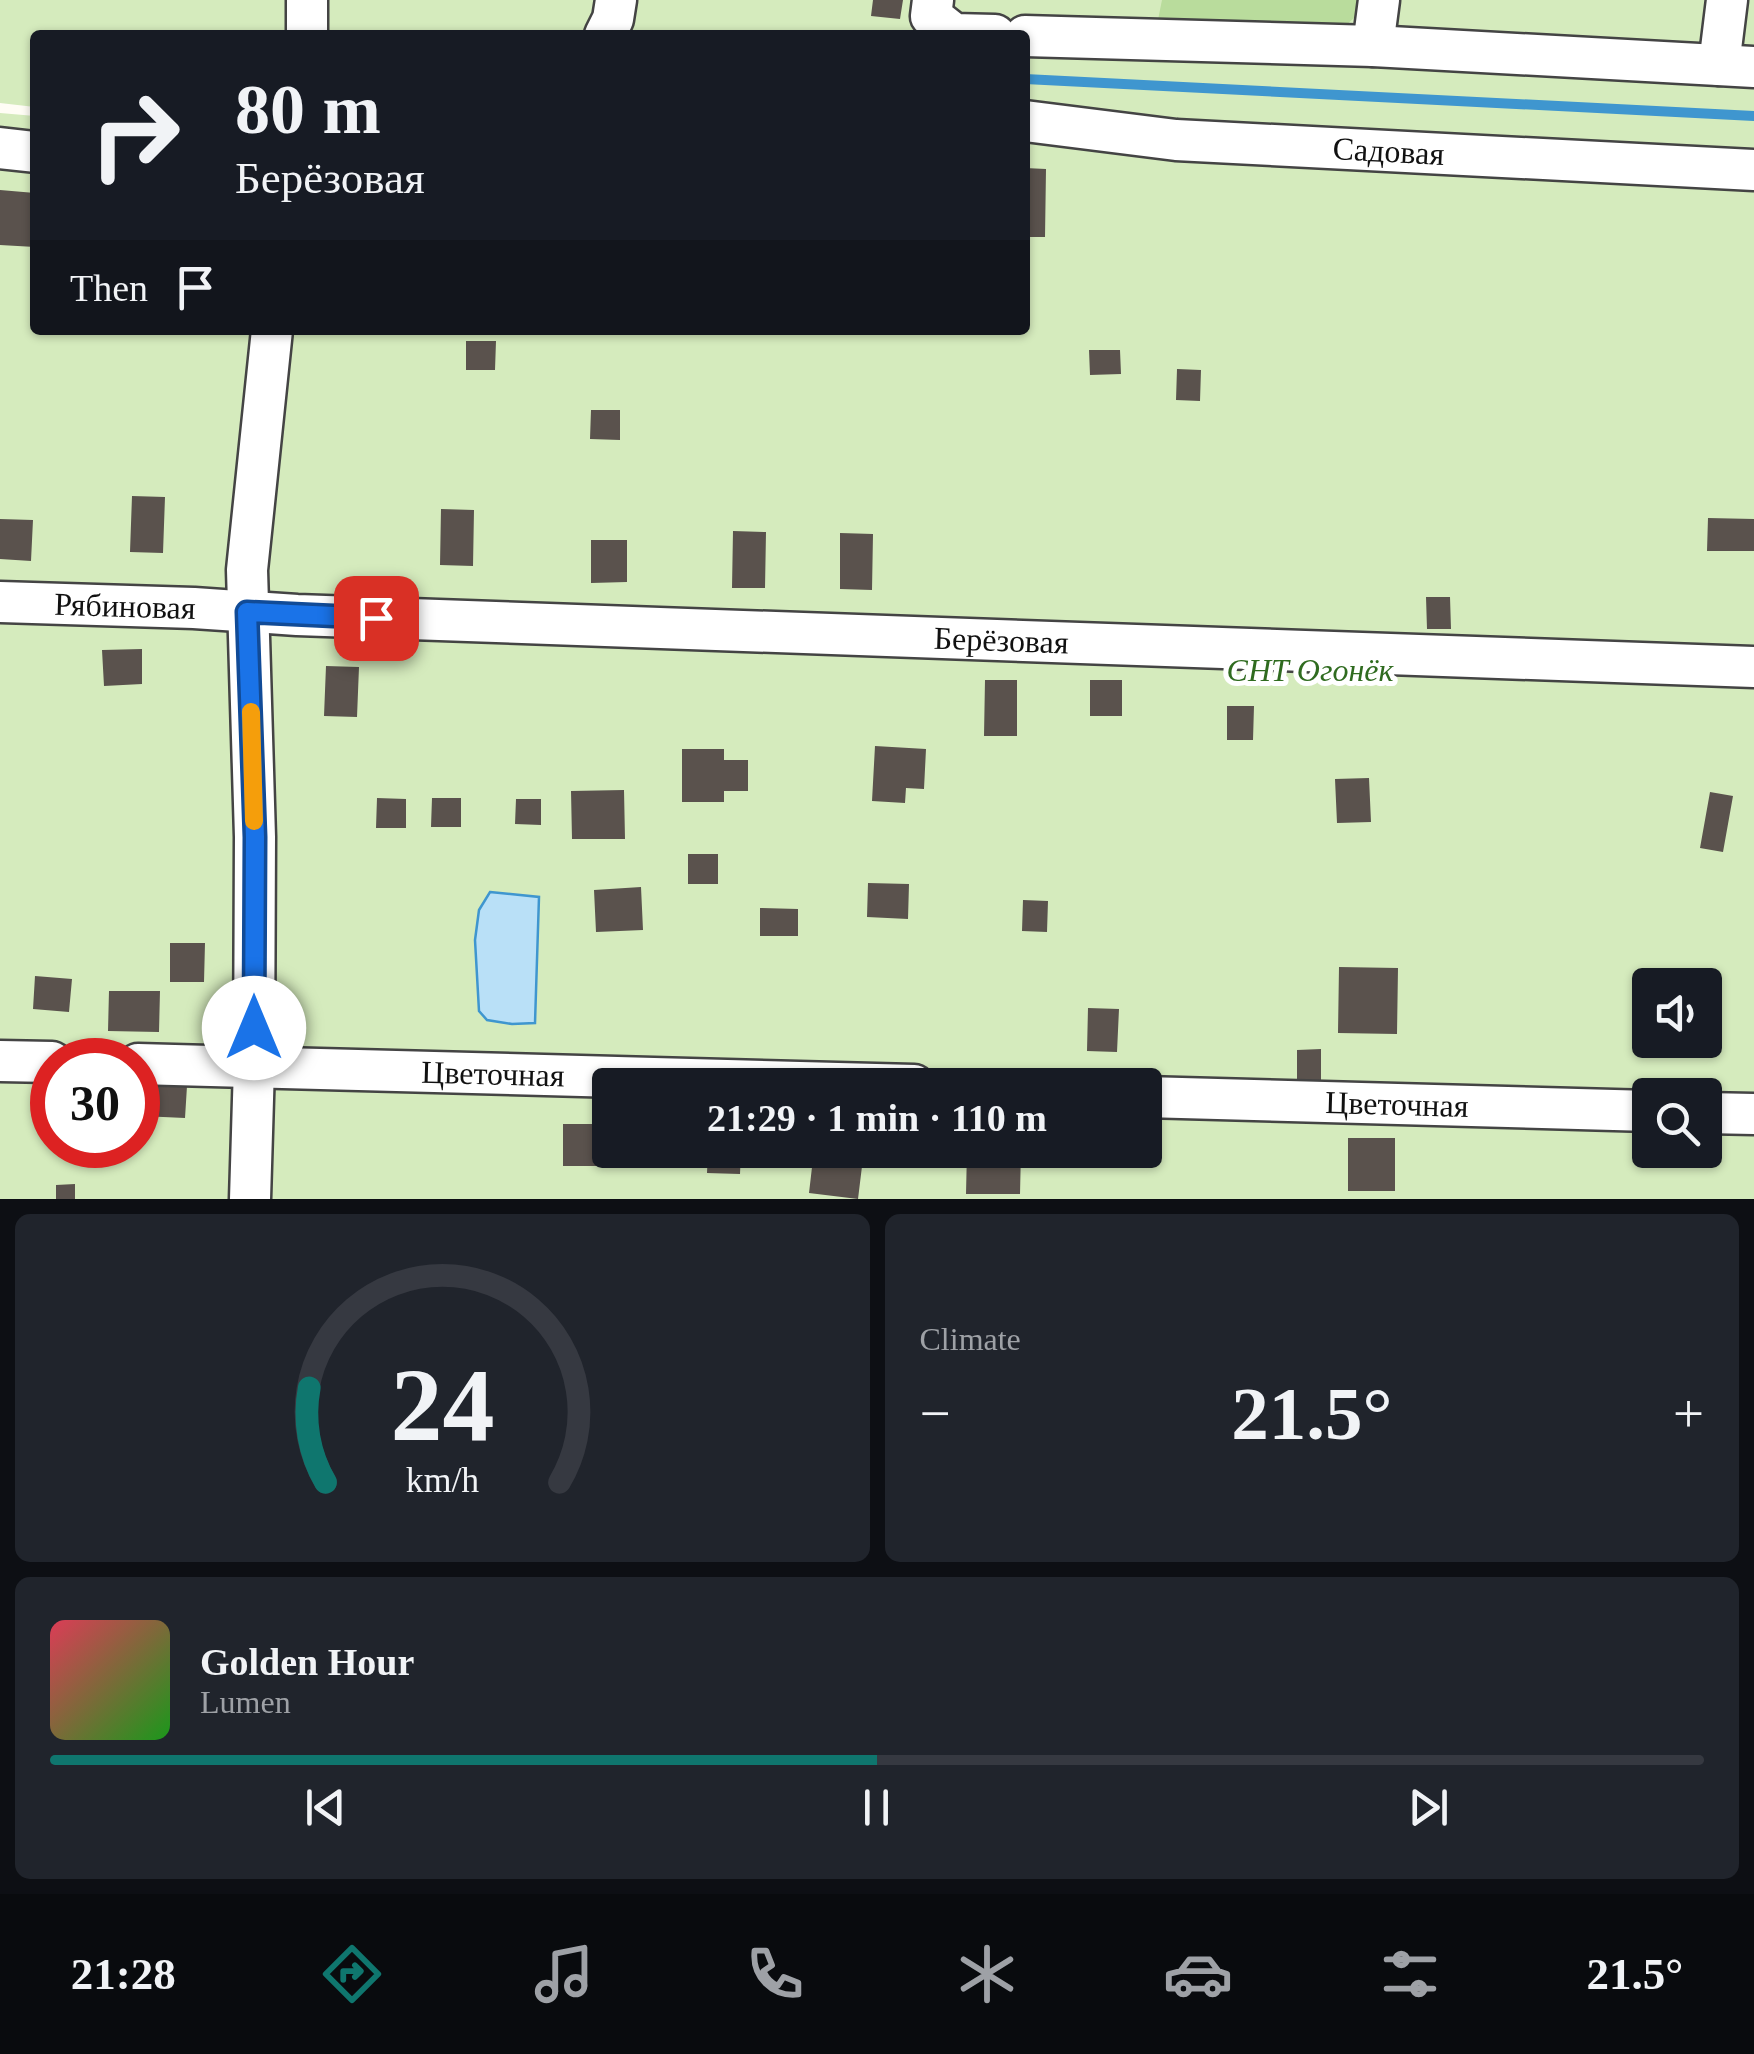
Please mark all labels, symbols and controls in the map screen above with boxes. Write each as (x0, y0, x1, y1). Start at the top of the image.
icon: right (70, 70, 200, 200)
text: 80 m (235, 71, 381, 148)
street label: Садовая (1332, 130, 1445, 172)
text: Берёзовая (235, 153, 425, 203)
icon: arrive (168, 260, 223, 315)
text: Then (70, 267, 148, 309)
pin (334, 576, 419, 661)
street label: Рябиновая (54, 586, 196, 626)
icon: arrive (349, 591, 404, 646)
street label: Берёзовая (933, 620, 1070, 661)
park label: СНТ Огонёк (1227, 652, 1394, 688)
map controls (1632, 968, 1722, 1168)
button: sound (1632, 968, 1722, 1058)
position arrow (202, 976, 306, 1080)
speed limit sign: 30 (30, 1038, 160, 1168)
street label: Цветочная (421, 1054, 565, 1094)
button: search (1632, 1078, 1722, 1168)
street label: Цветочная (1325, 1084, 1469, 1124)
text: 21:29 · 1 min · 110 m (707, 1097, 1047, 1139)
text: Climate (920, 1321, 1021, 1357)
text: 24 (390, 1347, 494, 1462)
text: 21.5° (1231, 1372, 1392, 1455)
text: − (920, 1383, 951, 1444)
text: + (1673, 1383, 1704, 1444)
text: km/h (406, 1460, 479, 1500)
text: Golden Hour (200, 1641, 414, 1683)
text: Lumen (200, 1684, 291, 1720)
icon: previous (298, 1780, 353, 1835)
icon: pause (849, 1780, 904, 1835)
icon: next (1401, 1780, 1456, 1835)
icon: directions (317, 1939, 387, 2009)
icon: music (529, 1939, 599, 2009)
icon: phone (740, 1939, 810, 2009)
icon: climate (952, 1939, 1022, 2009)
icon: car (1163, 1939, 1233, 2009)
icon: filters (1375, 1939, 1445, 2009)
text: 21:28 (71, 1949, 176, 1999)
text: 21.5° (1586, 1949, 1683, 1999)

